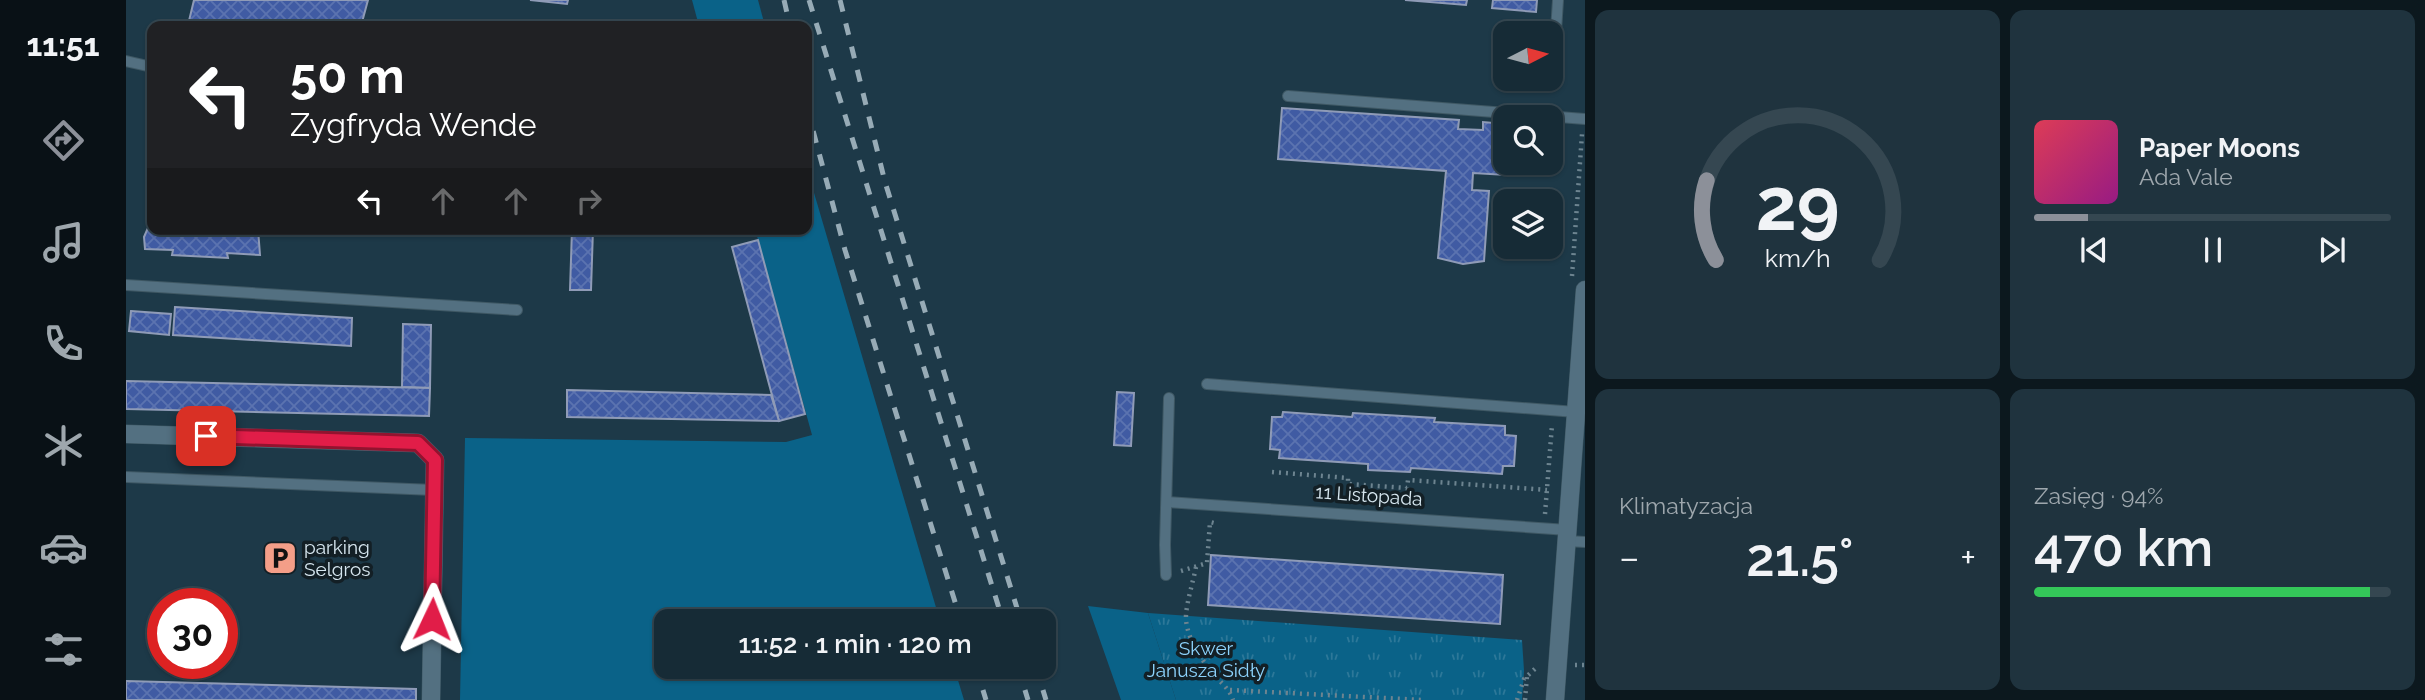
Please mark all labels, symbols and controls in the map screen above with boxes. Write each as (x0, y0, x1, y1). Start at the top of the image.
north arrow (1493, 21, 1563, 91)
map controls (1493, 21, 1563, 259)
text: 11:51 (26, 26, 100, 63)
text: 50 m (290, 47, 405, 104)
icon: left (175, 49, 266, 140)
button: search (1493, 105, 1563, 175)
text: Zygfryda Wende (290, 106, 537, 143)
icon: directions (39, 116, 88, 165)
text: Paper Moons (2139, 133, 2300, 163)
text: 29 (1756, 163, 1839, 248)
text: Ada Vale (2139, 163, 2233, 190)
icon: left (351, 182, 389, 220)
icon: ahead (424, 182, 462, 220)
icon: ahead (497, 182, 535, 220)
icon: right (570, 182, 608, 220)
button: layers (1493, 189, 1563, 259)
icon: music (39, 218, 88, 267)
icon: previous (2075, 231, 2113, 269)
icon: pause (2194, 231, 2232, 269)
icon: next (2313, 231, 2351, 269)
text: km/h (1765, 243, 1830, 273)
icon: phone (39, 319, 88, 368)
pin (176, 406, 236, 466)
icon: arrive (187, 417, 225, 455)
icon: climate (39, 421, 88, 470)
street label: 11 Listopada (1315, 480, 1423, 510)
text: Zasięg · 94% (2034, 482, 2163, 509)
text: Klimatyzacja (1619, 492, 1753, 519)
text: 470 km (2034, 517, 2213, 578)
icon: car (39, 523, 88, 572)
text: 21.5° (1746, 527, 1853, 588)
text: − (1619, 535, 1639, 580)
text: + (1960, 535, 1976, 580)
place label: parking Selgros (304, 536, 370, 580)
parking icon: parking Selgros (261, 539, 299, 577)
position arrow (395, 582, 469, 656)
speed limit sign: 30 (147, 588, 238, 679)
icon: filters (39, 625, 88, 674)
text: 11:52 · 1 min · 120 m (738, 629, 972, 659)
park label: Skwer Janusza Sidły (1147, 637, 1265, 681)

